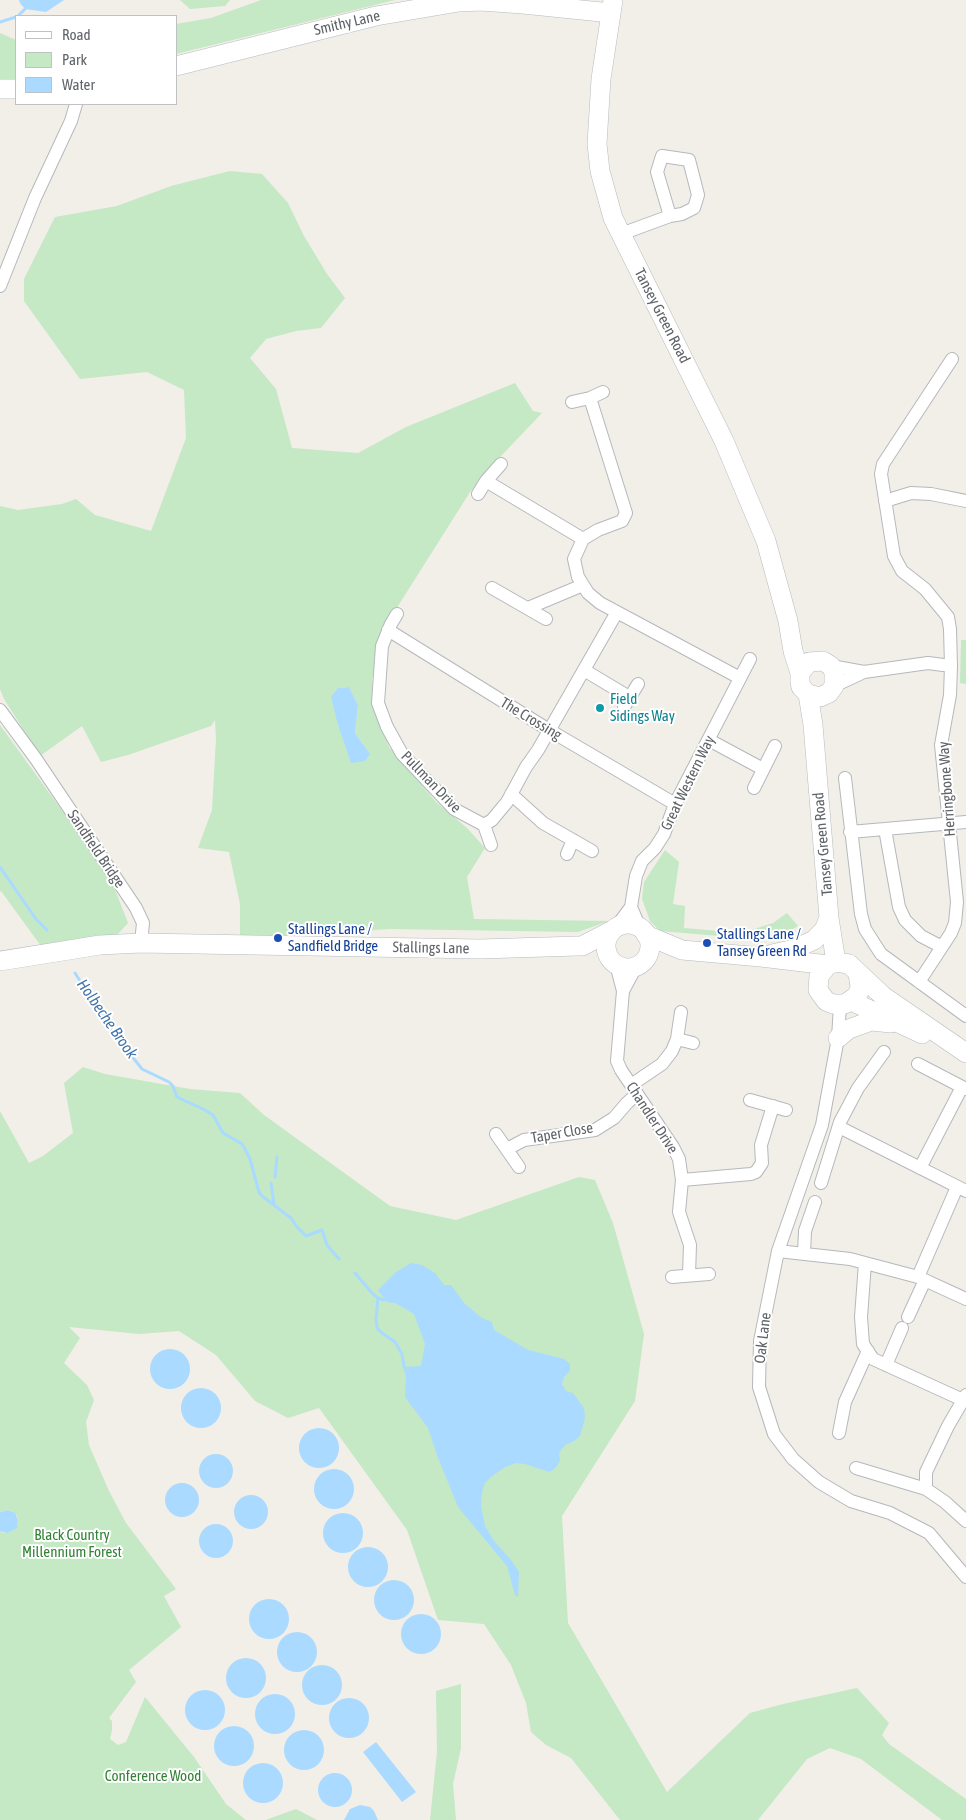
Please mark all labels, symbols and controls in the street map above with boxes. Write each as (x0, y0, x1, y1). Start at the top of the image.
street label: Smithy Lane (312, 7, 382, 39)
legend (15, 15, 178, 105)
text: Road (62, 26, 91, 43)
text: Park (62, 51, 87, 68)
text: Water (62, 76, 95, 93)
street label: Tansey Green Road (630, 266, 694, 366)
place label: Field Sidings Way (610, 690, 675, 725)
street label: The Crossing (497, 694, 565, 744)
marker: Field Sidings Way (594, 702, 606, 714)
street label: Great Western Way (657, 733, 719, 833)
street label: Herringbone Way (935, 741, 959, 837)
street label: Pullman Drive (397, 747, 465, 817)
street label: Tansey Green Road (810, 791, 836, 897)
street label: Sandfield Bridge (63, 807, 129, 891)
place label: Stallings Lane / Sandfield Bridge (288, 920, 378, 955)
place label: Stallings Lane / Tansey Green Rd (717, 925, 807, 960)
marker: Stallings Lane / Sandfield Bridge (272, 932, 284, 944)
marker: Stallings Lane / Tansey Green Rd (701, 937, 713, 949)
street label: Stallings Lane (392, 938, 470, 958)
water label: Holbeche Brook (73, 976, 141, 1062)
street label: Chandler Drive (622, 1079, 682, 1157)
street label: Taper Close (530, 1119, 594, 1147)
street label: Oak Lane (751, 1311, 775, 1365)
park label: Black Country Millennium Forest (22, 1526, 122, 1561)
park label: Conference Wood (105, 1767, 201, 1785)

